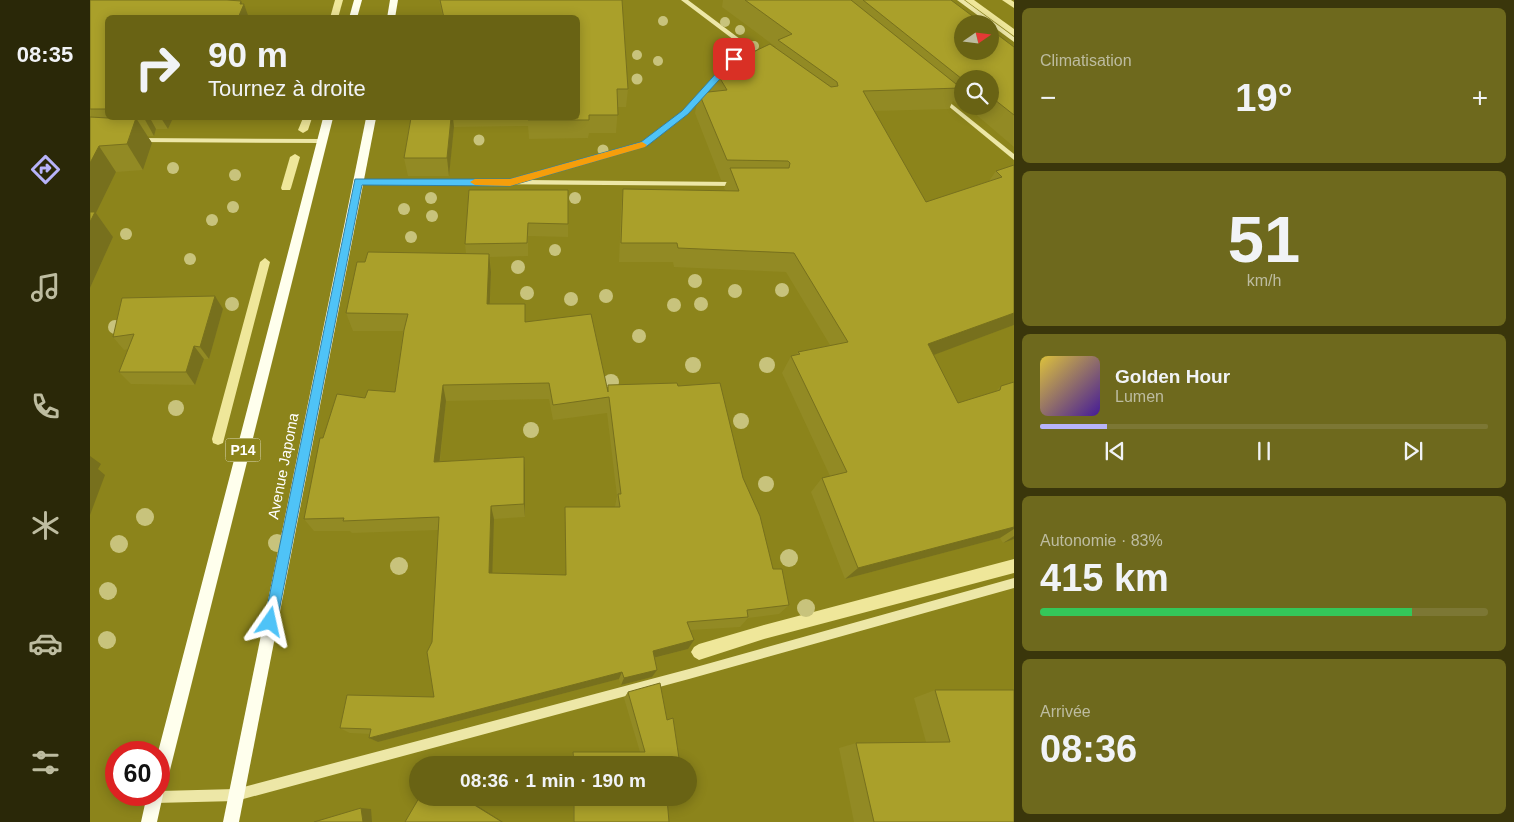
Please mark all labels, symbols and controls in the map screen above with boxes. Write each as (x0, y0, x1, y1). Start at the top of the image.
north arrow (954, 15, 999, 60)
map controls (954, 15, 999, 115)
icon: right (125, 35, 190, 100)
text: 90 m (208, 35, 288, 74)
pin (713, 38, 755, 80)
text: 08:35 (17, 42, 73, 67)
icon: arrive (720, 45, 748, 73)
text: Climatisation (1040, 52, 1132, 69)
button: search (954, 70, 999, 115)
text: Tournez à droite (208, 76, 366, 101)
text: 19° (1235, 77, 1293, 119)
text: − (1040, 82, 1056, 113)
text: + (1472, 82, 1488, 113)
icon: directions (28, 152, 63, 187)
text: 51 (1228, 203, 1300, 276)
icon: music (28, 270, 63, 305)
text: km/h (1247, 272, 1281, 289)
text: Golden Hour (1115, 366, 1230, 387)
text: Lumen (1115, 388, 1164, 405)
icon: phone (28, 389, 63, 424)
street label: Avenue Japoma (264, 411, 302, 521)
icon: previous (1101, 437, 1129, 465)
icon: pause (1250, 437, 1278, 465)
icon: next (1399, 437, 1427, 465)
road number: P14 (226, 438, 260, 462)
icon: climate (28, 508, 63, 543)
text: Autonomie · 83% (1040, 532, 1163, 549)
text: 415 km (1040, 557, 1169, 599)
position arrow (243, 595, 295, 647)
icon: car (28, 626, 63, 661)
text: Arrivée (1040, 703, 1091, 720)
text: 08:36 (1040, 728, 1137, 770)
speed limit sign: 60 (105, 741, 170, 806)
icon: filters (28, 745, 63, 780)
text: 08:36 · 1 min · 190 m (460, 770, 646, 791)

